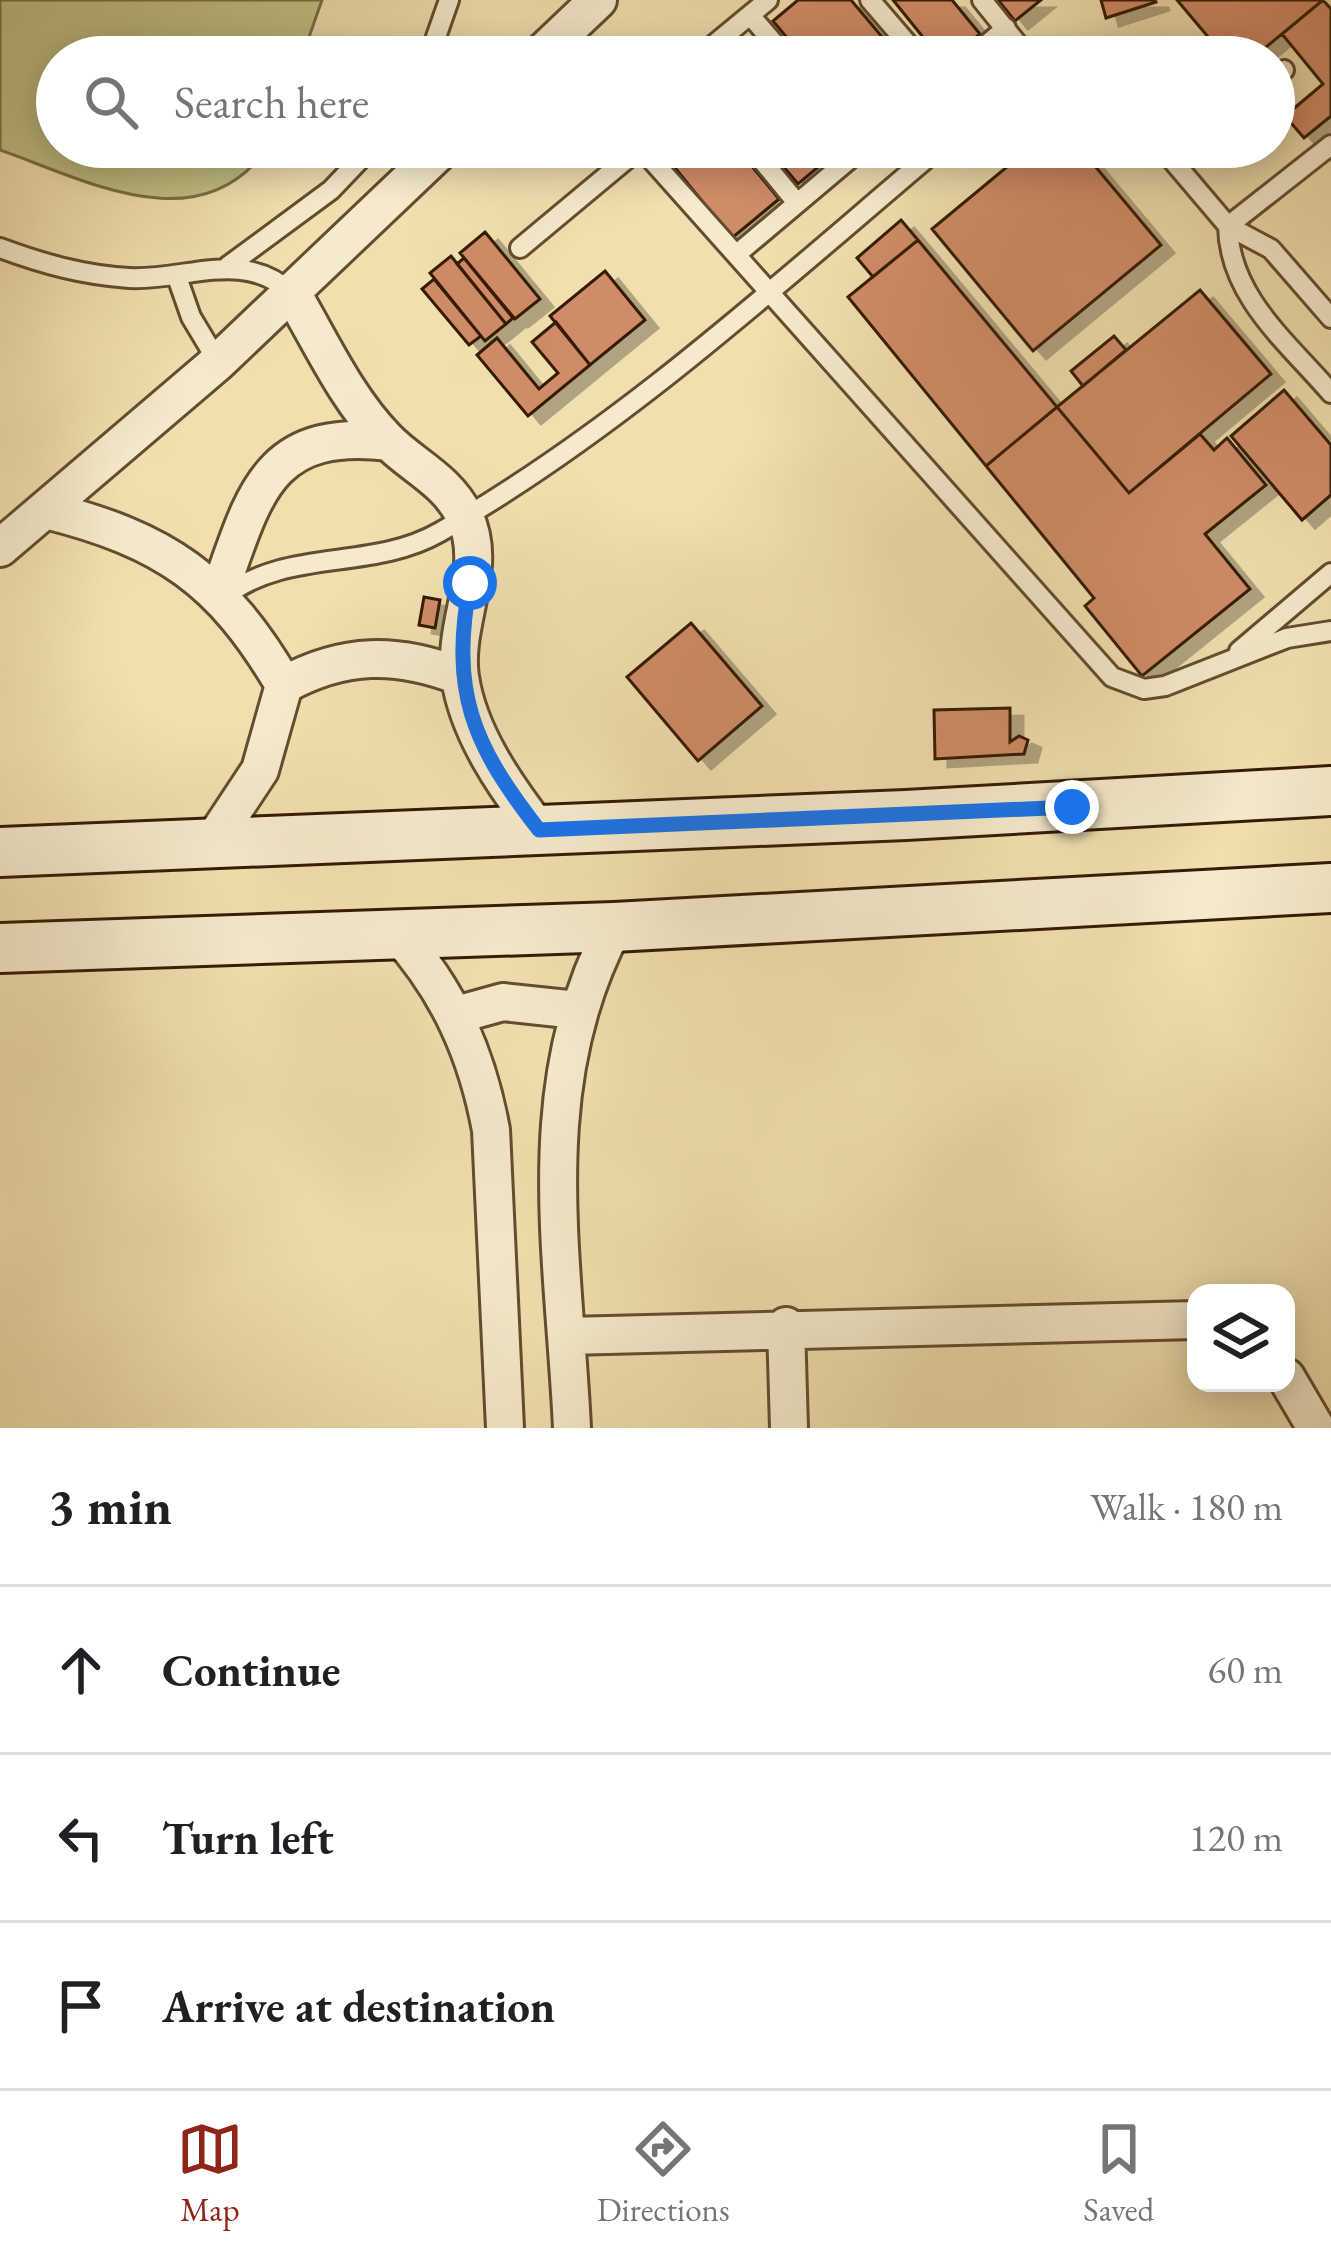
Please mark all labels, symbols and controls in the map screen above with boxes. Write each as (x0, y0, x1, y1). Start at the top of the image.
search box (36, 36, 1295, 168)
icon: search (78, 69, 144, 135)
text: Search here (174, 73, 369, 131)
route start (443, 556, 497, 610)
route end (1045, 780, 1099, 834)
map controls (1187, 1284, 1295, 1392)
button: layers (1187, 1284, 1295, 1392)
text: 3 min (48, 1473, 172, 1539)
text: Walk · 180 m (1090, 1481, 1283, 1532)
icon: ahead (48, 1637, 114, 1703)
text: Continue (162, 1641, 340, 1699)
text: 60 m (1207, 1644, 1283, 1695)
icon: left (48, 1805, 114, 1871)
text: Turn left (162, 1809, 334, 1867)
text: 120 m (1189, 1812, 1283, 1863)
icon: arrive (48, 1973, 114, 2039)
text: Arrive at destination (162, 1977, 555, 2035)
tab: Map (177, 2116, 243, 2231)
tab: Directions (597, 2116, 730, 2231)
tab: Saved (1083, 2116, 1154, 2231)

